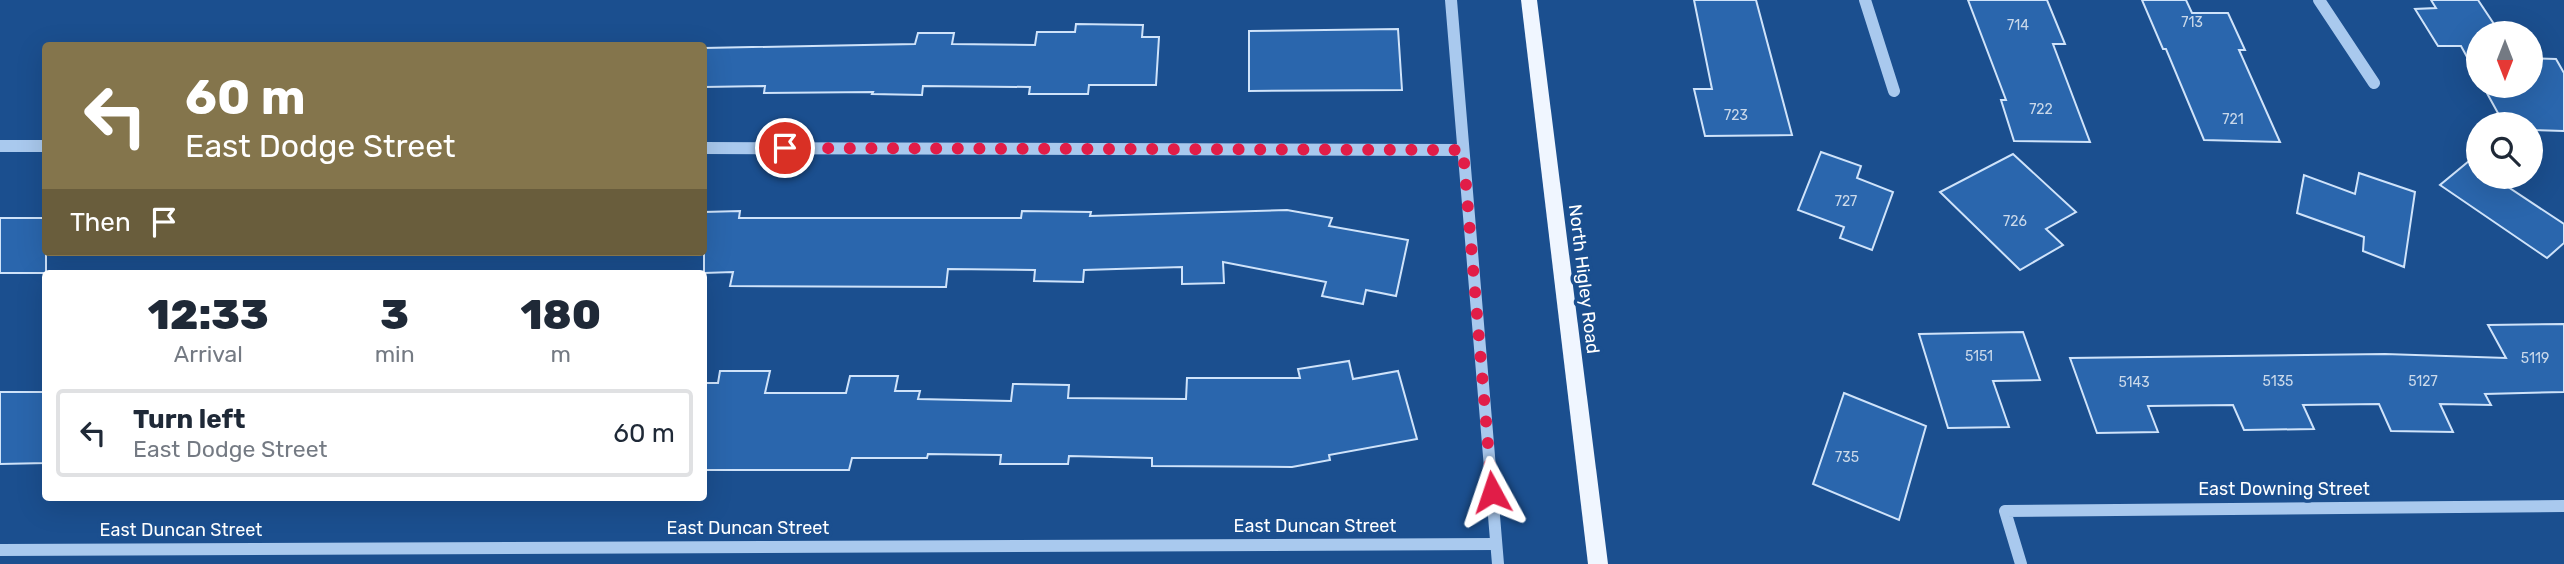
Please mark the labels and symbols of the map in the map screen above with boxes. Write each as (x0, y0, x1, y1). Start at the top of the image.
house number: 713 (2181, 14, 2203, 31)
house number: 714 (2007, 17, 2029, 34)
north arrow (2466, 21, 2543, 98)
house number: 722 (2029, 101, 2053, 118)
house number: 723 (1724, 107, 1748, 124)
house number: 721 (2222, 111, 2244, 128)
pin (755, 118, 815, 178)
house number: 727 (1835, 193, 1857, 210)
street label: North Higley Road (1564, 203, 1604, 355)
house number: 726 (2003, 213, 2027, 230)
house number: 5151 (1965, 348, 1993, 365)
house number: 5119 (2521, 350, 2549, 367)
house number: 5135 (2263, 373, 2293, 390)
house number: 5127 (2408, 373, 2438, 390)
house number: 5143 (2118, 374, 2150, 391)
house number: 735 (1835, 449, 1859, 466)
position arrow (1455, 455, 1529, 529)
street label: East Downing Street (2198, 478, 2370, 500)
street label: East Duncan Street (1234, 515, 1396, 537)
street label: East Duncan Street (667, 517, 829, 539)
street label: East Duncan Street (100, 519, 262, 541)

